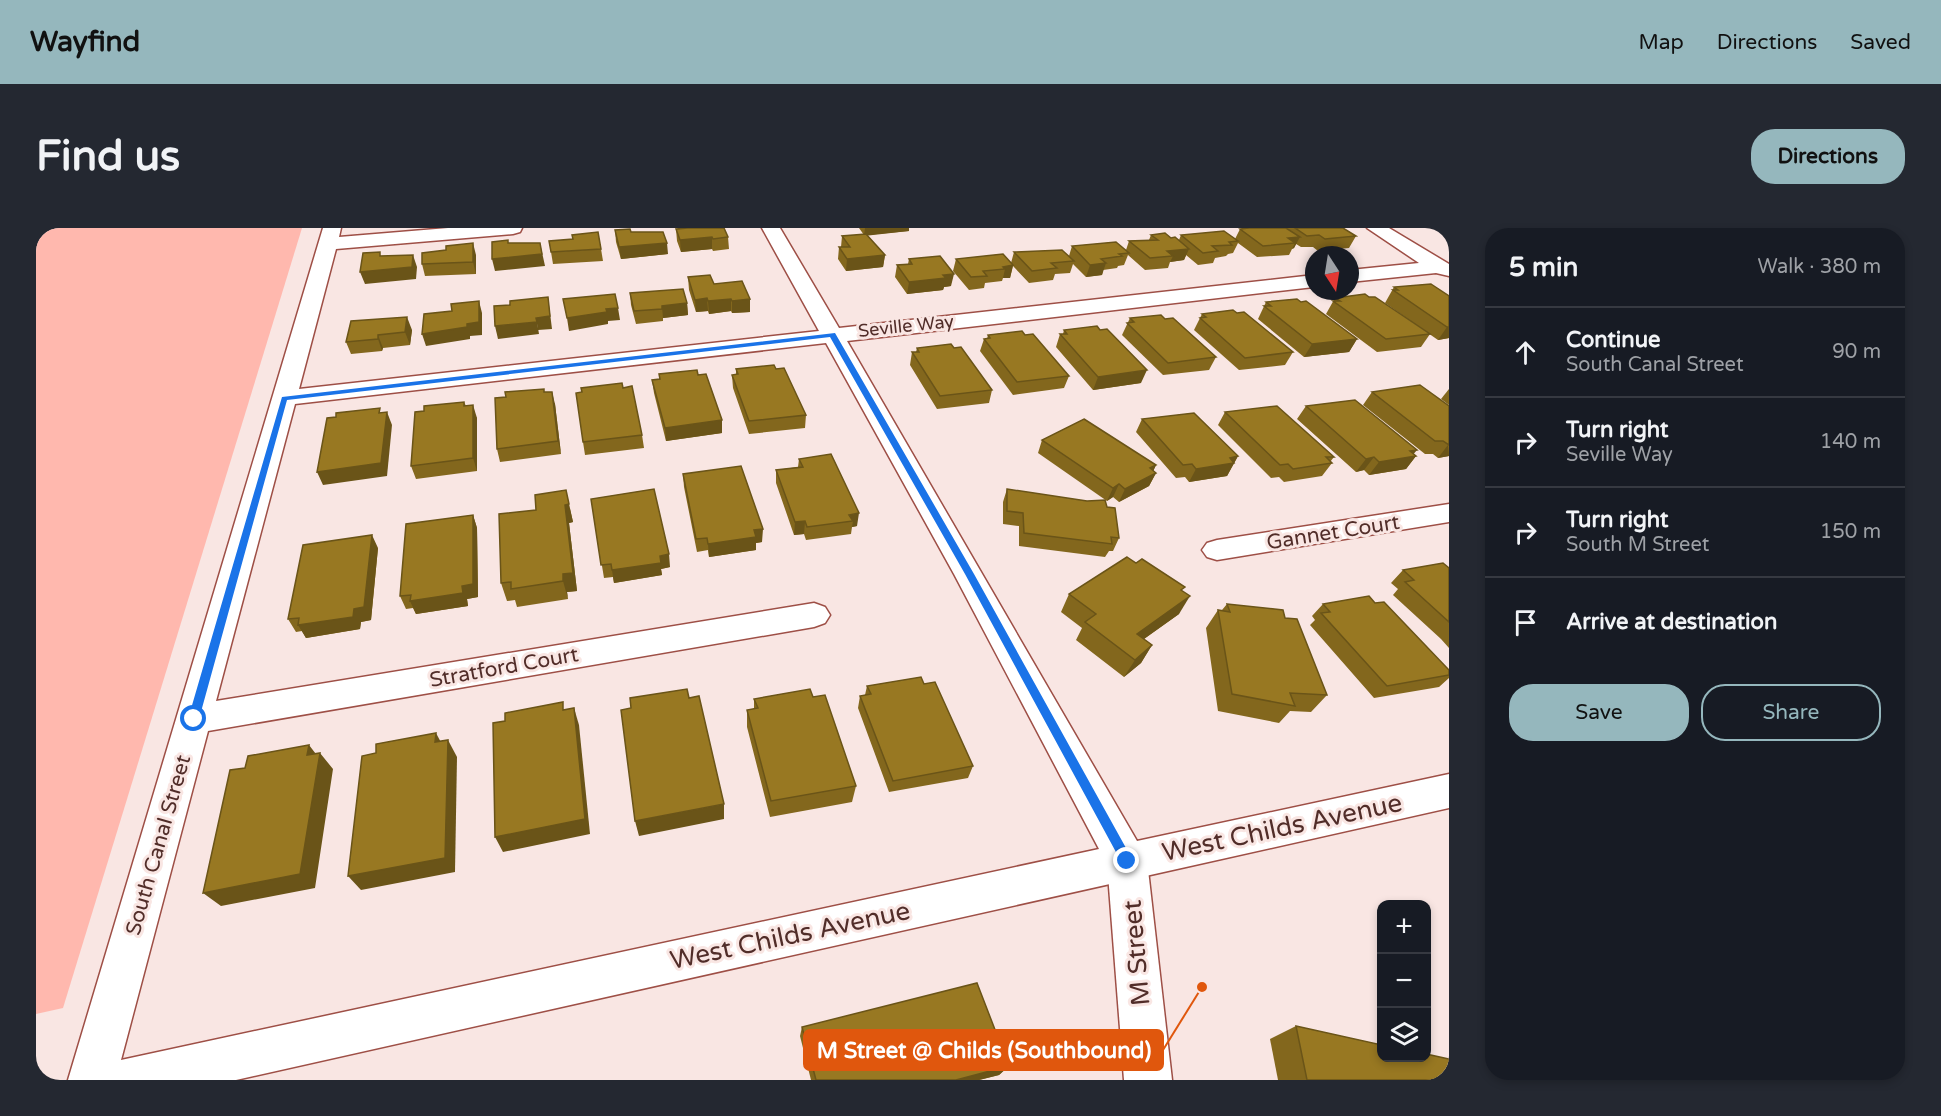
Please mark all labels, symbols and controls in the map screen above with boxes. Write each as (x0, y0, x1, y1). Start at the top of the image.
text: Wayfind (30, 25, 140, 59)
text: Map (1638, 30, 1684, 55)
text: Directions (1717, 30, 1817, 55)
text: Saved (1850, 30, 1911, 55)
button: Directions (1751, 129, 1905, 184)
text: Find us (36, 131, 180, 182)
north arrow (1305, 246, 1359, 300)
text: 5 min (1509, 252, 1578, 283)
text: Walk · 380 m (1758, 255, 1881, 279)
street label: Seville Way (857, 310, 955, 342)
text: Continue (1566, 327, 1661, 353)
icon: ahead (1509, 336, 1542, 369)
text: 90 m (1832, 340, 1881, 364)
text: South Canal Street (1566, 353, 1744, 377)
text: Turn right (1566, 417, 1668, 443)
icon: right (1509, 426, 1542, 459)
text: 140 m (1820, 430, 1881, 454)
text: Seville Way (1566, 443, 1673, 467)
text: Turn right (1566, 507, 1668, 533)
street label: Gannet Court (1265, 510, 1401, 555)
icon: right (1509, 516, 1542, 549)
text: 150 m (1820, 520, 1881, 544)
text: South M Street (1566, 533, 1709, 557)
icon: arrive (1509, 606, 1542, 639)
text: Arrive at destination (1566, 609, 1777, 635)
street label: Stratford Court (428, 642, 580, 693)
button: Save (1509, 684, 1689, 741)
button: Share (1701, 684, 1881, 741)
route start (180, 705, 206, 731)
street label: South Canal Street (121, 752, 196, 938)
street label: West Childs Avenue (1159, 787, 1405, 868)
route end (1113, 847, 1139, 873)
street label: West Childs Avenue (667, 895, 913, 976)
street label: M Street (1116, 899, 1157, 1007)
map controls (1377, 900, 1431, 1062)
button: + (1377, 900, 1431, 954)
button: − (1377, 954, 1431, 1008)
button: layers (1377, 1008, 1431, 1062)
callout: M Street @ Childs (Southbound) (804, 1030, 1163, 1070)
text: M Street @ Childs (Southbound) (817, 1038, 1151, 1064)

